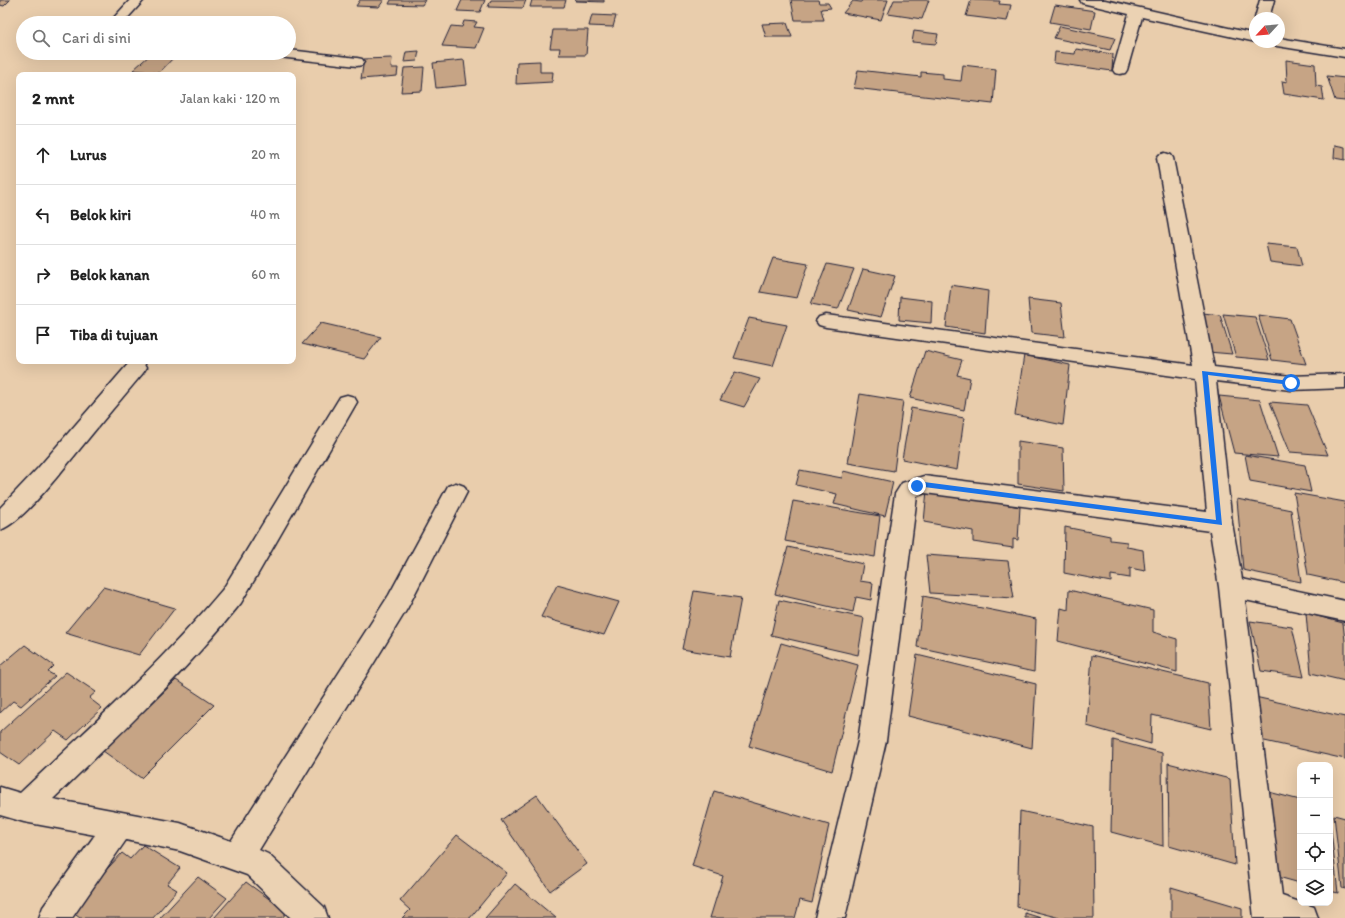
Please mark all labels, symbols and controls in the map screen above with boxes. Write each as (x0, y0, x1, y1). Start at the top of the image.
north arrow (1249, 12, 1285, 48)
search box (16, 16, 296, 60)
icon: search (30, 27, 52, 49)
text: Cari di sini (62, 29, 131, 47)
text: 2 mnt (32, 88, 75, 108)
text: Jalan kaki · 120 m (180, 91, 280, 106)
icon: ahead (32, 144, 54, 166)
text: Lurus (70, 146, 107, 164)
text: 20 m (251, 147, 280, 162)
icon: left (32, 204, 54, 226)
text: Belok kiri (70, 206, 131, 224)
text: 40 m (250, 207, 280, 222)
icon: right (32, 264, 54, 286)
text: Belok kanan (70, 266, 150, 284)
text: 60 m (251, 267, 280, 282)
icon: arrive (32, 324, 54, 346)
text: Tiba di tujuan (70, 326, 158, 344)
route start (1282, 374, 1300, 392)
route end (908, 477, 926, 495)
map controls (1297, 762, 1333, 906)
button: + (1297, 762, 1333, 798)
button: − (1297, 798, 1333, 834)
button: locate (1297, 834, 1333, 870)
button: layers (1297, 870, 1333, 906)

